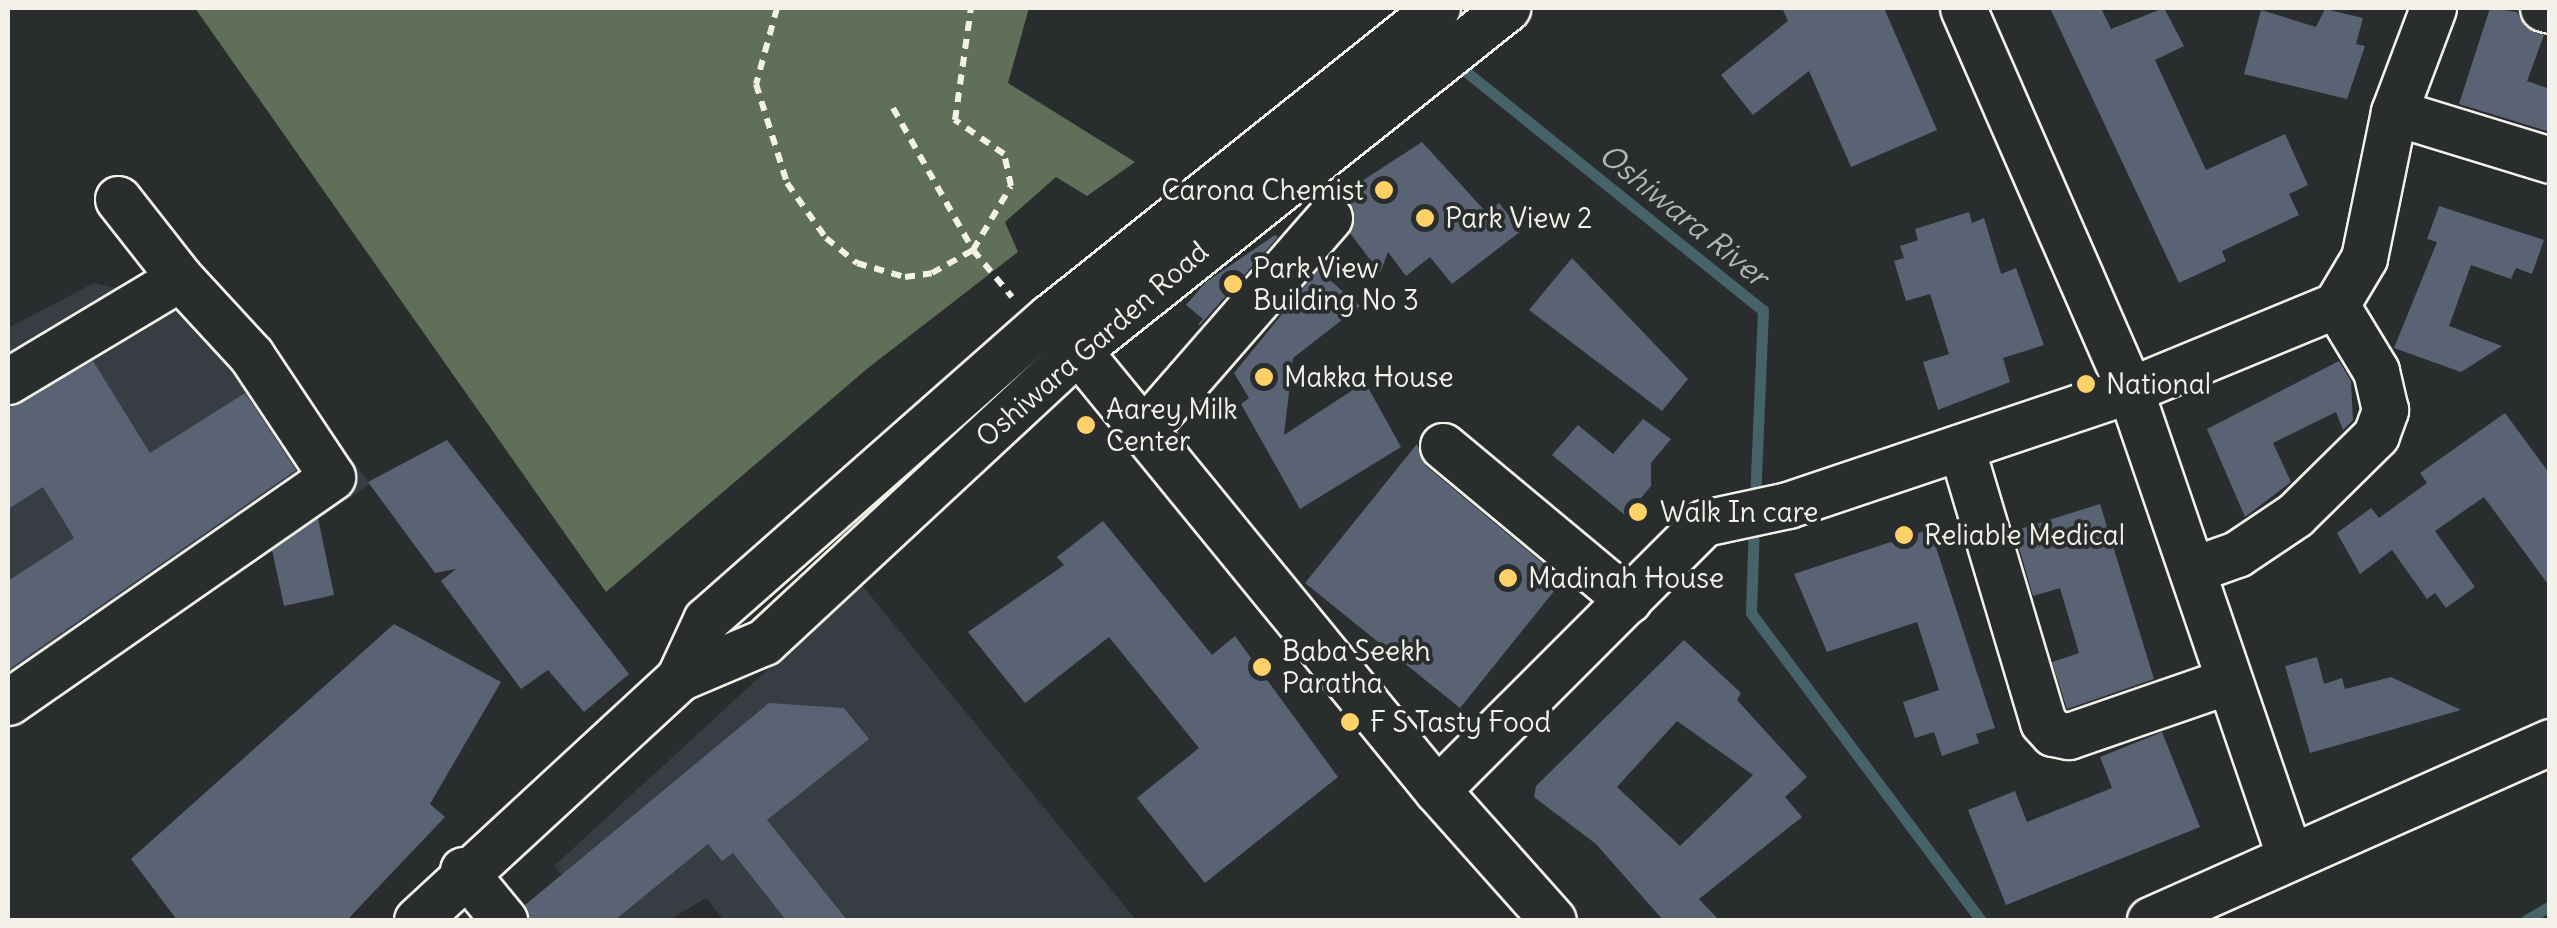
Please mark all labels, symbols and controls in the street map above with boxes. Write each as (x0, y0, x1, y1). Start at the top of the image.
water label: Oshiwara River (1592, 136, 1776, 294)
place label: Carona Chemist (1161, 173, 1364, 207)
marker: Carona Chemist (1373, 179, 1395, 201)
place label: Park View 2 (1445, 201, 1592, 235)
marker: Park View 2 (1414, 207, 1436, 229)
street label: Oshiwara Garden Road (969, 234, 1215, 454)
place label: Park View Building No 3 (1253, 251, 1419, 317)
marker: Park View Building No 3 (1222, 273, 1244, 295)
place label: Makka House (1284, 360, 1454, 394)
marker: Makka House (1253, 366, 1275, 388)
place label: National (2106, 367, 2211, 401)
marker: National (2075, 373, 2097, 395)
place label: Aarey Milk Center (1106, 392, 1238, 458)
marker: Aarey Milk Center (1075, 414, 1097, 436)
place label: Walk In care (1660, 495, 1818, 529)
marker: Walk In care (1625, 499, 1651, 525)
place label: Reliable Medical (1924, 518, 2125, 552)
marker: Reliable Medical (1893, 524, 1915, 546)
place label: Madinah House (1528, 561, 1724, 595)
marker: Madinah House (1497, 567, 1519, 589)
place label: Baba Seekh Paratha (1282, 634, 1431, 700)
marker: Baba Seekh Paratha (1251, 656, 1273, 678)
place label: F S Tasty Food (1370, 705, 1551, 739)
marker: F S Tasty Food (1339, 711, 1361, 733)

